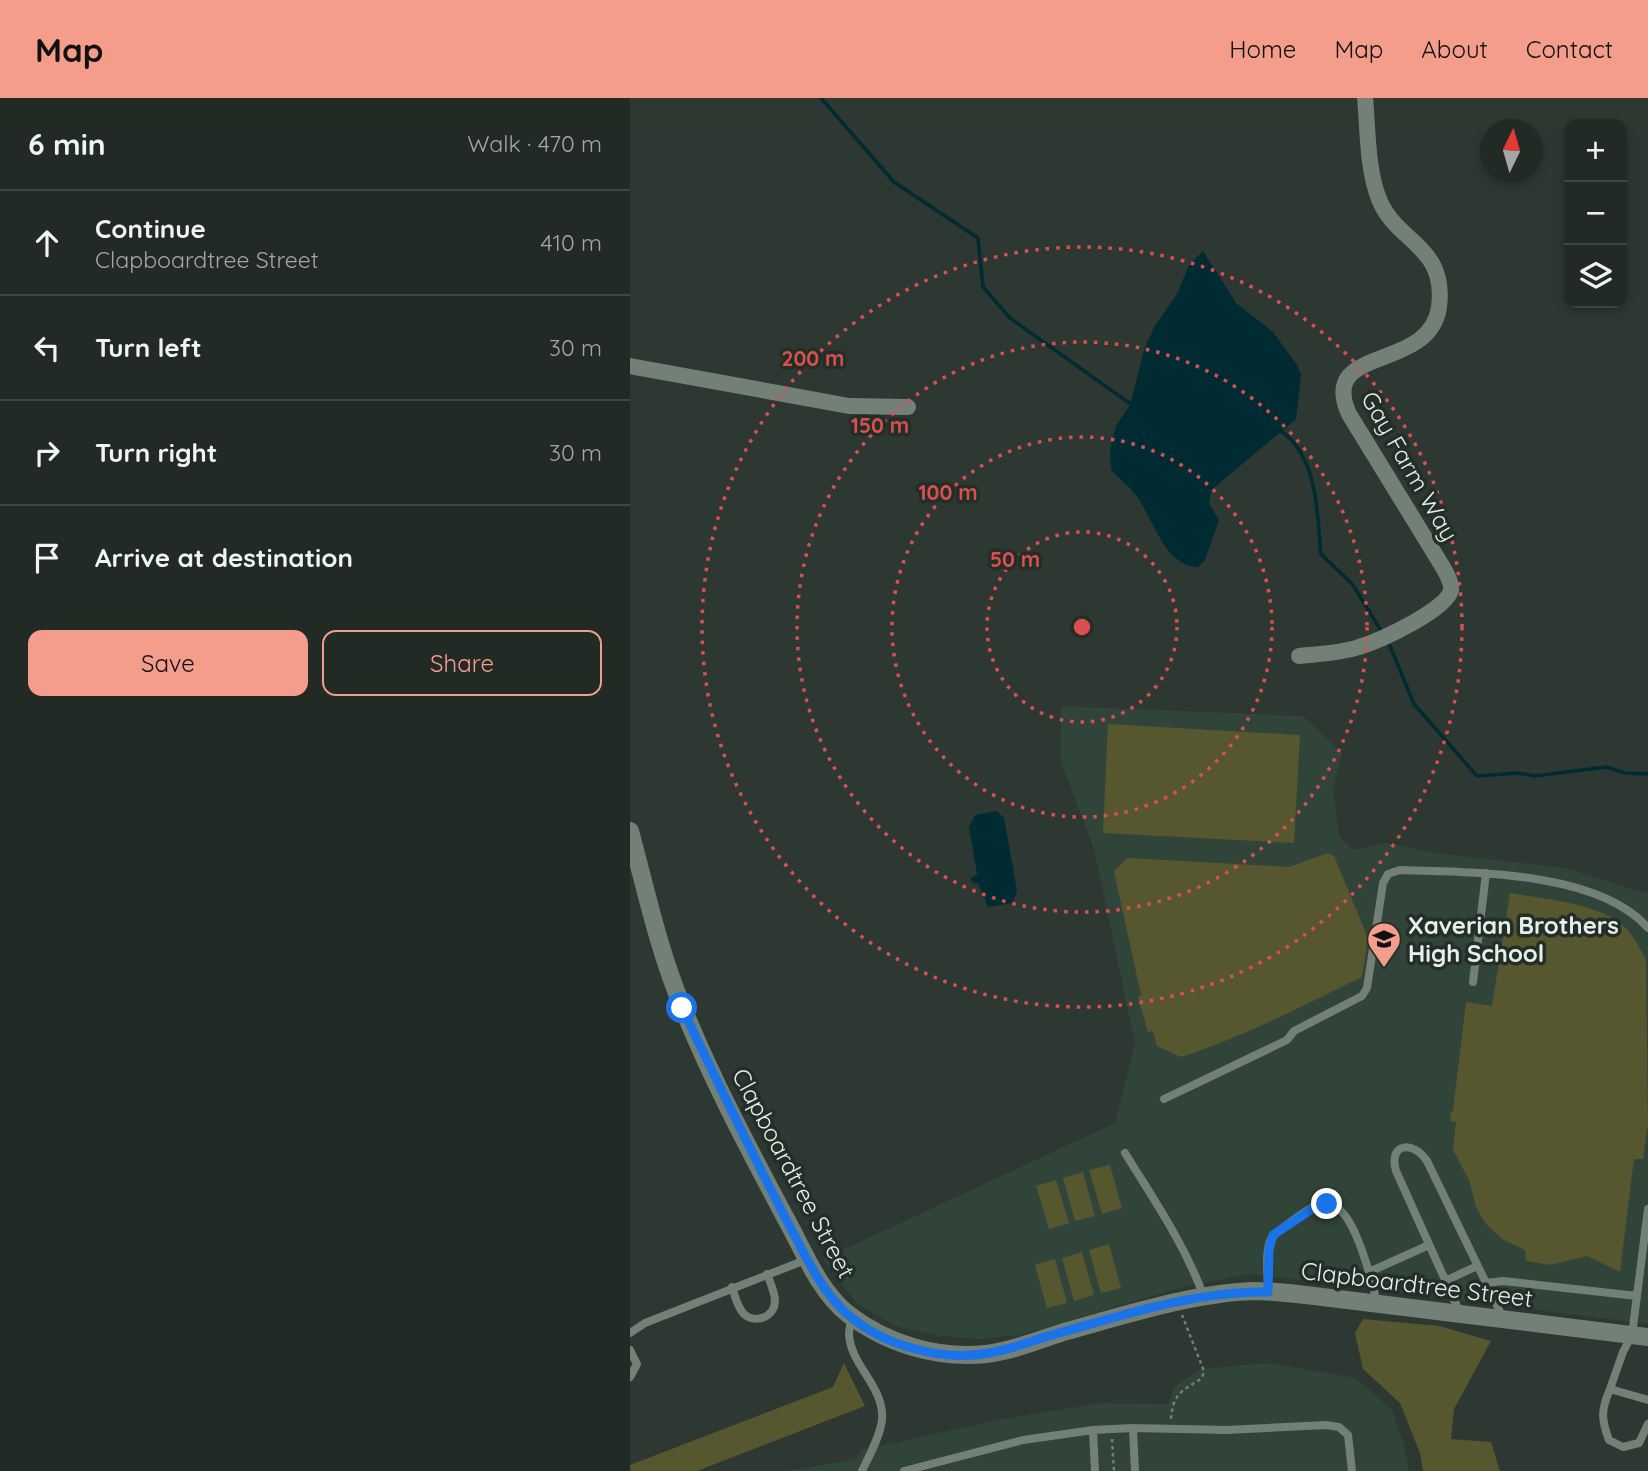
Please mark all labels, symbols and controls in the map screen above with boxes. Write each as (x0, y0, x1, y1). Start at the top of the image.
text: Map (35, 29, 103, 70)
text: Home (1229, 34, 1296, 64)
text: Map (1334, 34, 1383, 64)
text: About (1421, 34, 1488, 64)
text: Contact (1526, 34, 1613, 64)
north arrow (1480, 119, 1543, 182)
map controls (1564, 119, 1627, 308)
button: + (1564, 119, 1627, 182)
text: 6 min (28, 125, 106, 163)
text: Walk · 470 m (467, 129, 602, 158)
button: − (1564, 182, 1627, 245)
text: Continue (95, 212, 206, 245)
icon: ahead (28, 224, 66, 262)
text: 410 m (541, 228, 602, 257)
text: Clapboardtree Street (95, 245, 319, 274)
button: layers (1564, 245, 1627, 308)
icon: left (28, 329, 66, 367)
text: Turn left (95, 331, 202, 364)
text: 30 m (549, 333, 602, 362)
text: 200 m (782, 345, 844, 371)
street label: Gay Farm Way (1355, 386, 1465, 546)
text: 150 m (851, 412, 909, 438)
icon: right (28, 434, 66, 472)
text: Turn right (95, 436, 217, 469)
text: 30 m (549, 438, 602, 467)
text: 100 m (918, 479, 978, 505)
icon: arrive (28, 539, 66, 577)
text: Arrive at destination (95, 541, 353, 574)
text: 50 m (990, 546, 1040, 572)
centre of rings (1070, 615, 1094, 639)
button: Save (28, 630, 308, 696)
button: Share (322, 630, 602, 696)
place label: Xaverian Brothers High School (1408, 910, 1619, 968)
school or university icon: Xaverian Brothers High School (1365, 920, 1403, 969)
route start (666, 992, 697, 1023)
street label: Clapboardtree Street (726, 1063, 862, 1283)
route end (1311, 1188, 1342, 1219)
street label: Clapboardtree Street (1299, 1255, 1535, 1313)

